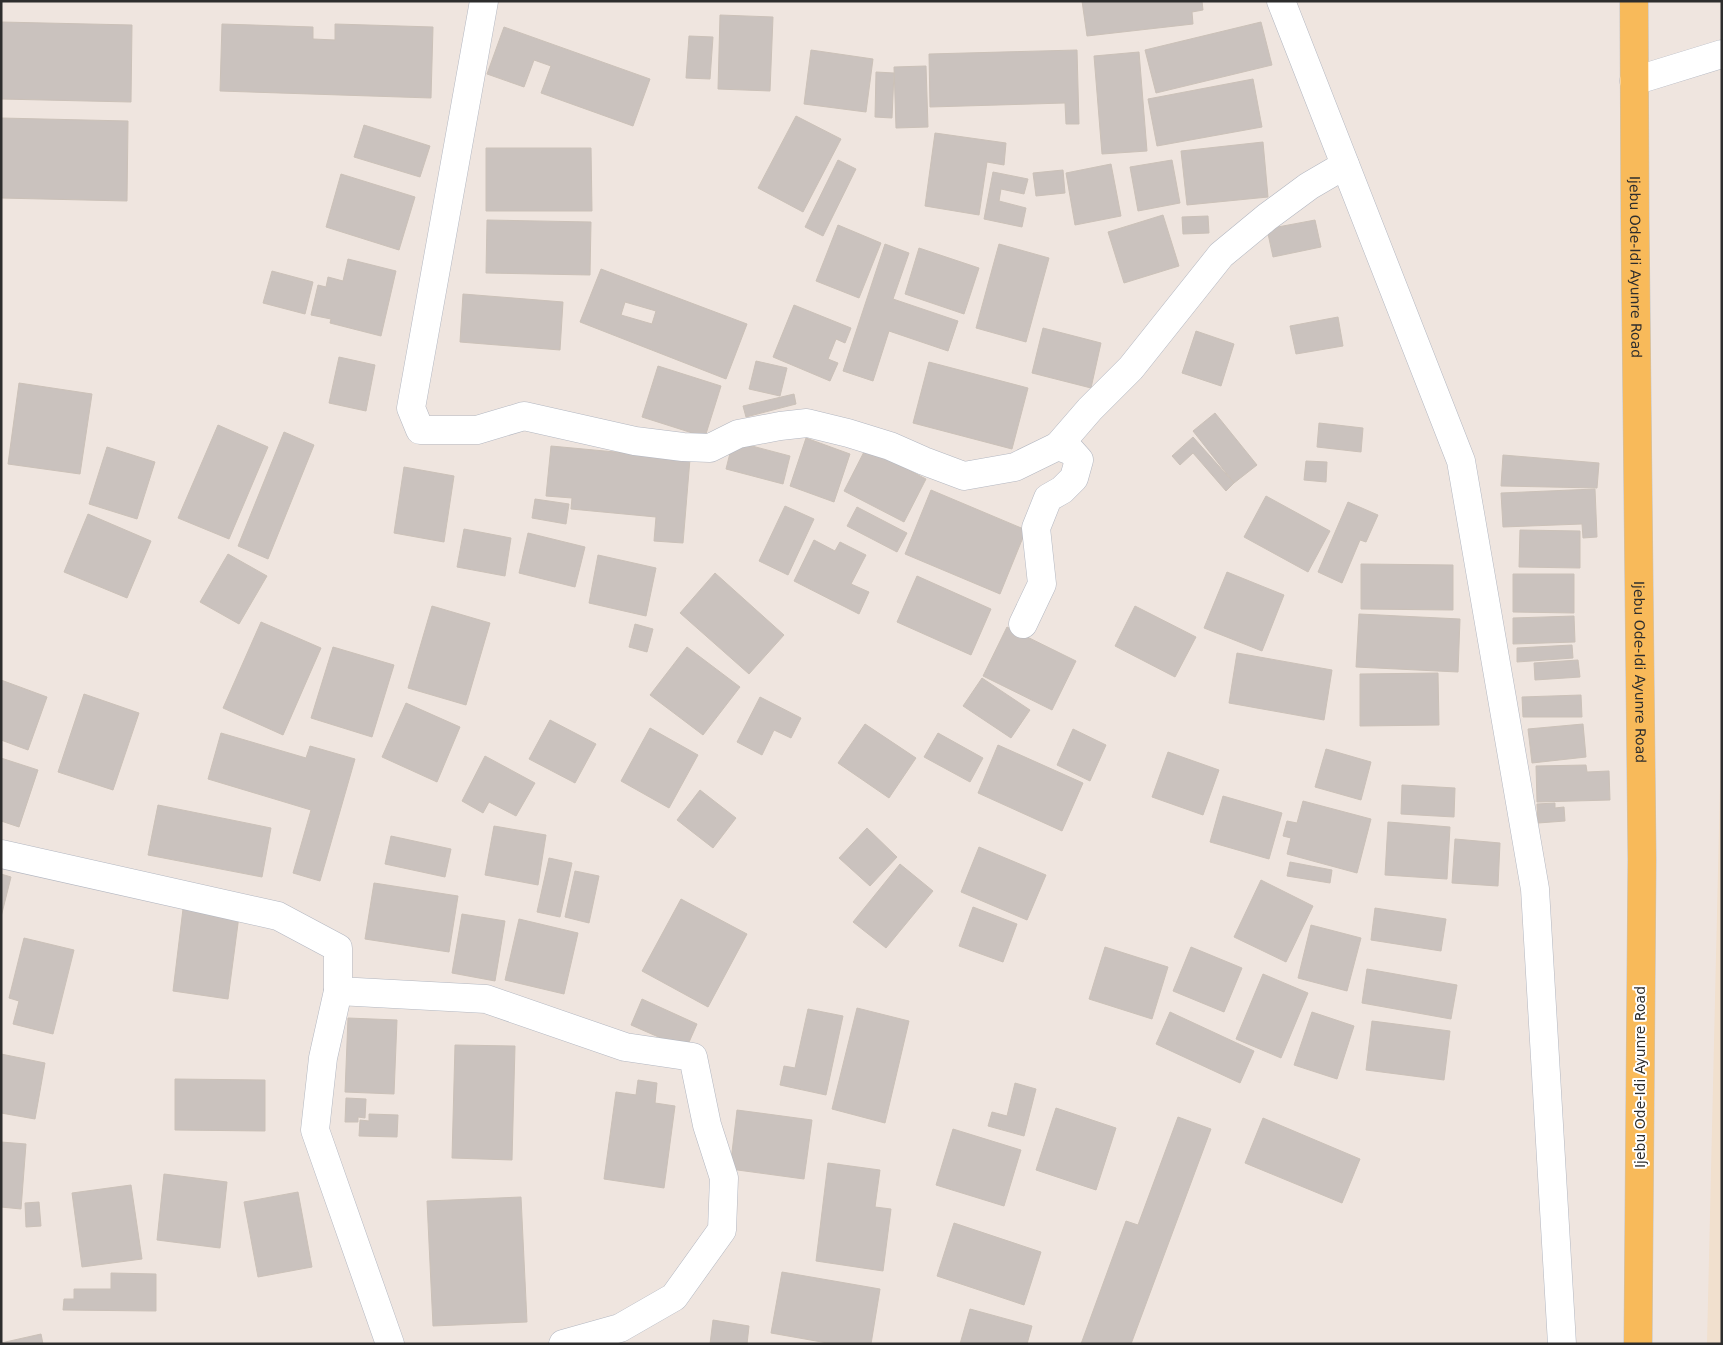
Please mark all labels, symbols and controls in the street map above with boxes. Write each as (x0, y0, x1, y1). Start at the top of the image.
street label: Ijebu Ode-Idi Ayunre Road (1627, 176, 1645, 358)
street label: Ijebu Ode-Idi Ayunre Road (1631, 581, 1649, 763)
street label: Ijebu Ode-Idi Ayunre Road (1632, 986, 1648, 1168)

